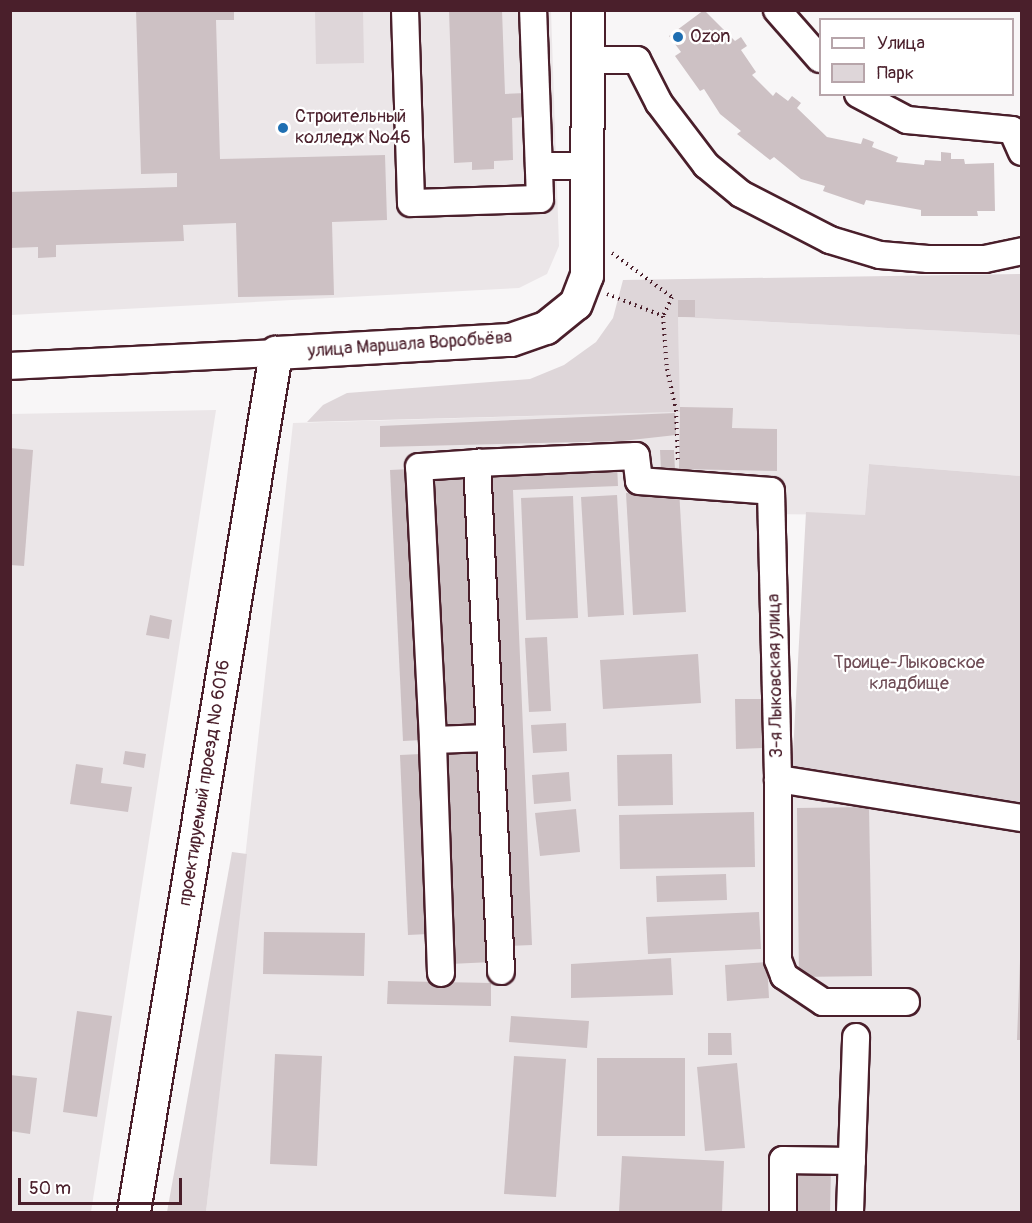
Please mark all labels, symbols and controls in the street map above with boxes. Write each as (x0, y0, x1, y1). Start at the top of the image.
legend (819, 18, 1014, 96)
place label: Ozon (690, 26, 730, 48)
marker: Ozon (671, 30, 685, 44)
text: Улица (877, 32, 925, 55)
text: Парк (877, 62, 914, 85)
place label: Строительный колледж №46 (295, 107, 411, 150)
marker: Строительный колледж №46 (276, 121, 290, 135)
street label: улица Маршала Воробьёва (307, 327, 513, 363)
street label: 3-я Лыковская улица (764, 594, 788, 758)
park label: Троице-Лыковское кладбище (833, 653, 985, 696)
street label: проектируемый проезд № 6016 (175, 658, 235, 908)
scale bar (21, 1166, 184, 1204)
text: 50 m (29, 1177, 71, 1200)

